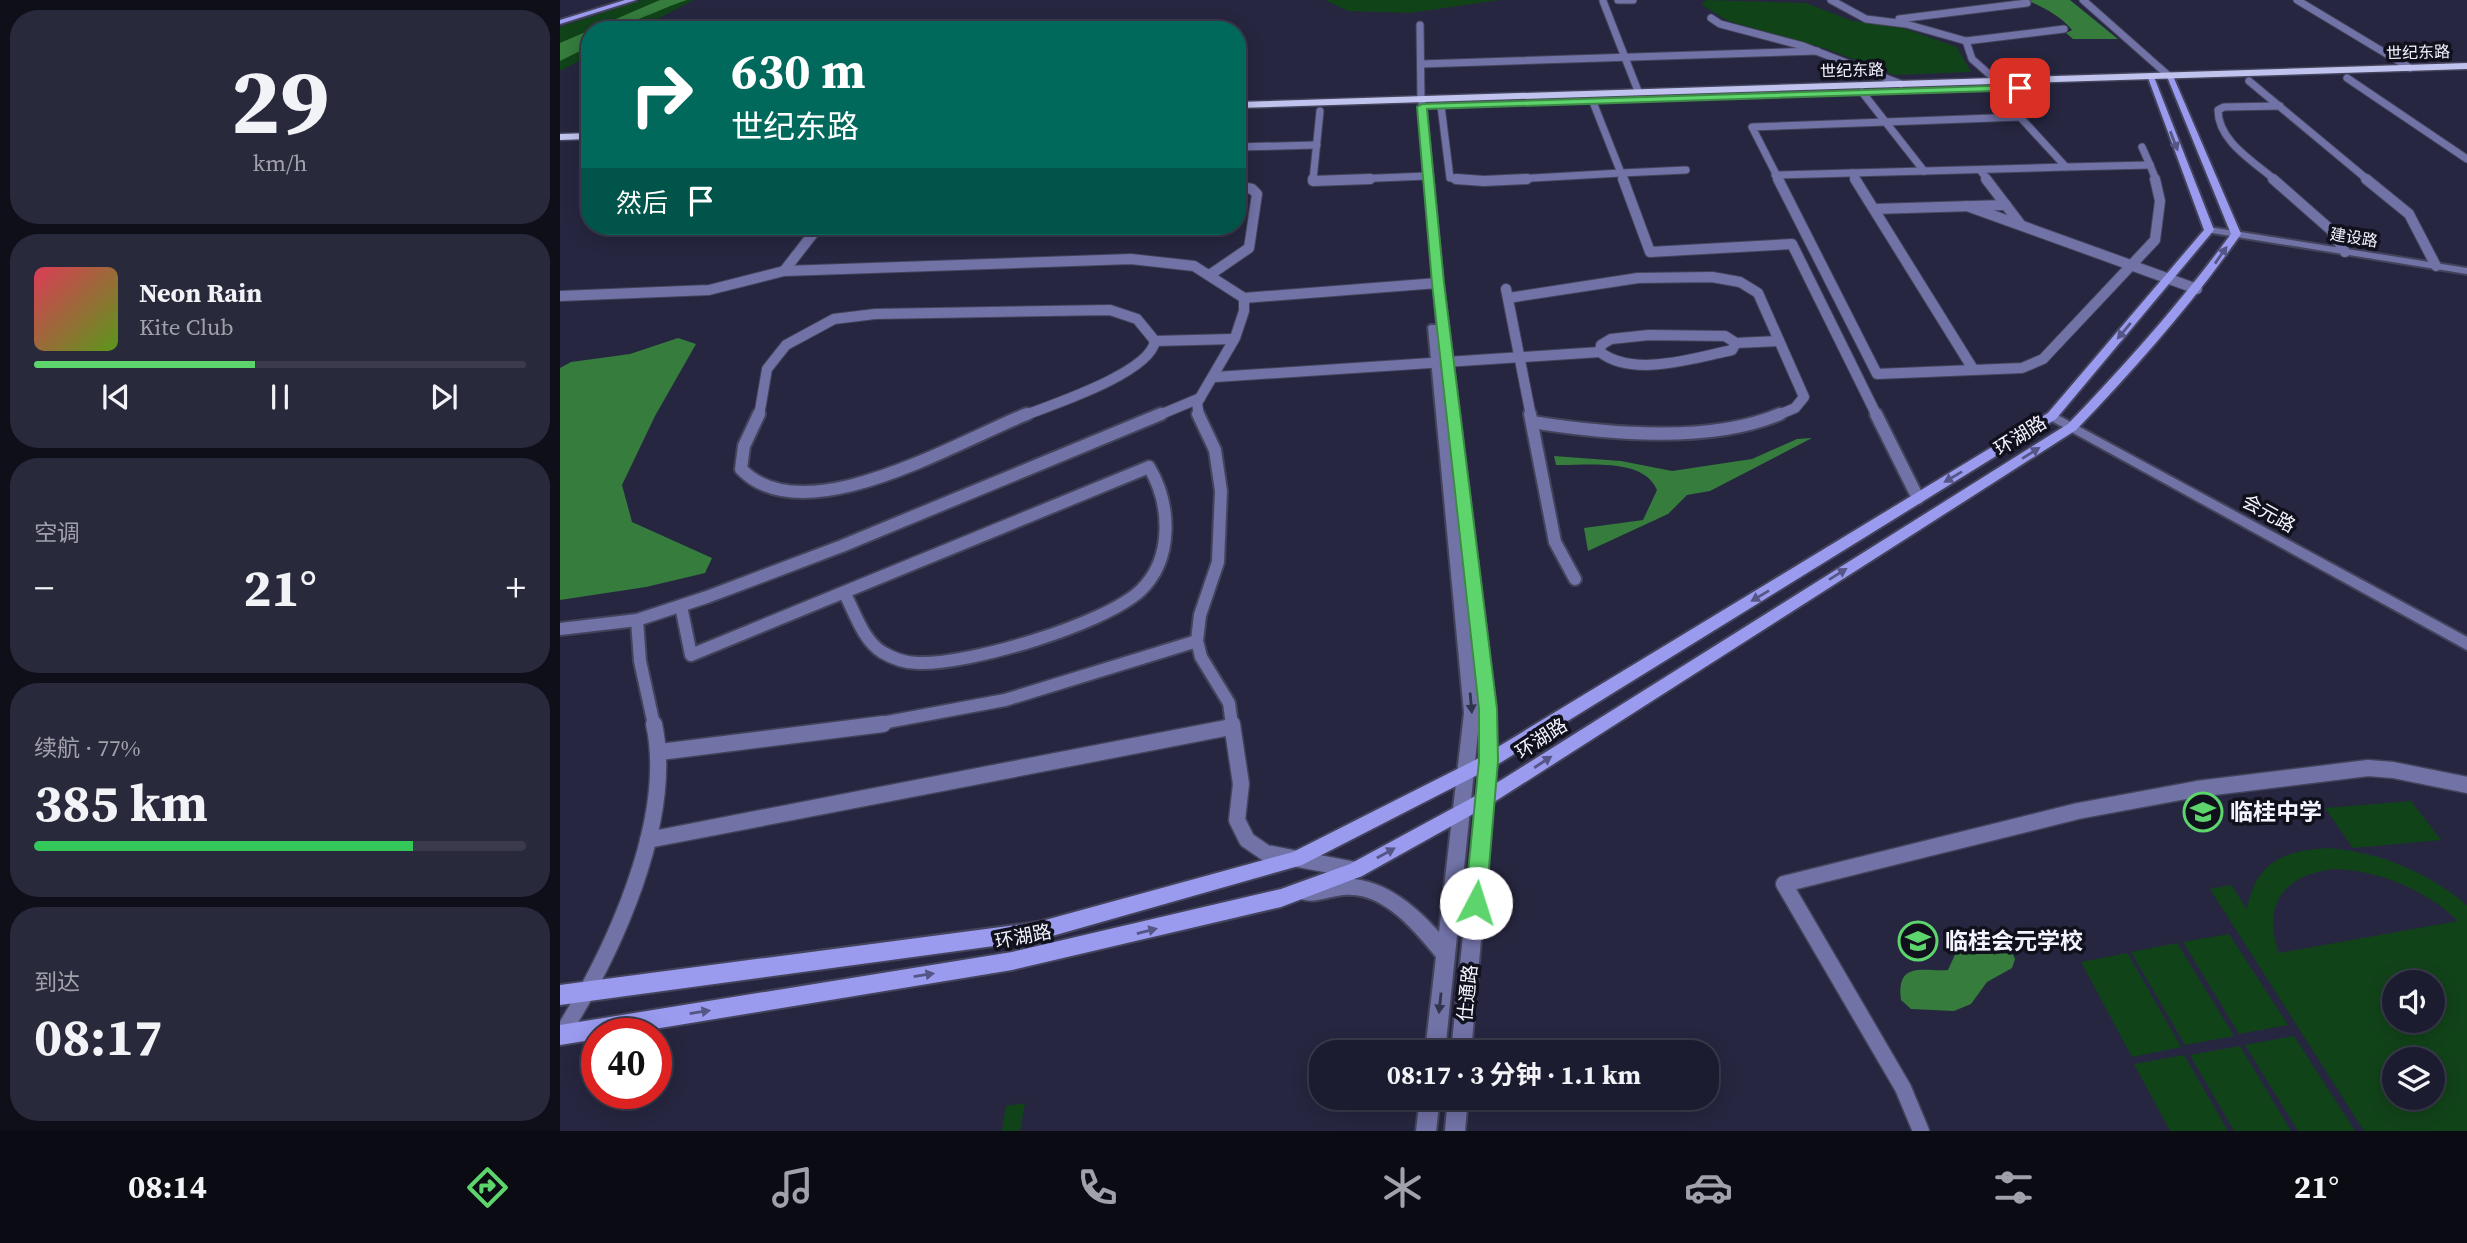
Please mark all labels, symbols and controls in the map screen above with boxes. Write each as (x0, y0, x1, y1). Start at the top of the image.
text: 630 m (731, 37, 866, 104)
text: 29 (231, 39, 329, 163)
street label: 世纪东路 (2386, 40, 2450, 64)
icon: right (616, 49, 707, 140)
street label: 世纪东路 (1820, 58, 1884, 82)
pin (1990, 58, 2050, 118)
icon: arrive (2001, 69, 2039, 107)
text: 世纪东路 (731, 105, 859, 149)
one-way arrow (2169, 130, 2180, 151)
text: km/h (253, 147, 307, 179)
icon: arrive (682, 182, 720, 220)
text: 然后 (616, 185, 668, 221)
street label: 建设路 (2329, 222, 2379, 252)
one-way arrow (2214, 246, 2228, 264)
text: Neon Rain (139, 275, 262, 311)
text: Kite Club (139, 311, 234, 343)
one-way arrow (2117, 322, 2132, 339)
icon: previous (97, 378, 135, 416)
icon: pause (261, 378, 299, 416)
icon: next (425, 378, 463, 416)
street label: 环湖路 (1989, 409, 2051, 461)
one-way arrow (2021, 446, 2040, 459)
one-way arrow (1944, 470, 1963, 483)
street label: 会元路 (2238, 488, 2300, 538)
text: 空调 (34, 517, 80, 549)
text: 21° (243, 552, 317, 623)
text: − (34, 562, 54, 614)
text: + (506, 562, 526, 614)
one-way arrow (1829, 568, 1848, 581)
one-way arrow (1750, 590, 1769, 602)
one-way arrow (1466, 693, 1477, 715)
street label: 环湖路 (1510, 712, 1572, 764)
text: 续航 · 77% (34, 732, 141, 764)
one-way arrow (1533, 756, 1552, 769)
text: 385 km (34, 767, 208, 838)
school or university icon: 临桂中学 (2182, 791, 2224, 833)
place label: 临桂中学 (2230, 796, 2322, 828)
one-way arrow (1376, 847, 1396, 859)
position arrow (1439, 866, 1513, 940)
street label: 环湖路 (993, 918, 1053, 954)
school or university icon: 临桂会元学校 (1897, 920, 1939, 962)
one-way arrow (1137, 925, 1159, 936)
place label: 临桂会元学校 (1945, 925, 2083, 957)
street label: 仕通路 (1451, 963, 1483, 1023)
text: 到达 (34, 966, 80, 998)
one-way arrow (913, 969, 935, 980)
map controls (2382, 970, 2445, 1110)
button: sound (2382, 970, 2445, 1033)
one-way arrow (1434, 992, 1445, 1014)
text: 08:17 (34, 1001, 162, 1072)
one-way arrow (689, 1006, 711, 1017)
speed limit sign: 40 (581, 1018, 672, 1109)
button: layers (2382, 1047, 2445, 1110)
text: 08:17 · 3 分钟 · 1.1 km (1387, 1057, 1641, 1093)
icon: directions (463, 1163, 512, 1212)
icon: music (768, 1163, 817, 1212)
icon: phone (1073, 1163, 1122, 1212)
icon: climate (1378, 1163, 1427, 1212)
icon: car (1684, 1163, 1733, 1212)
icon: filters (1989, 1163, 2038, 1212)
text: 08:14 (128, 1165, 207, 1209)
text: 21° (2294, 1165, 2339, 1209)

